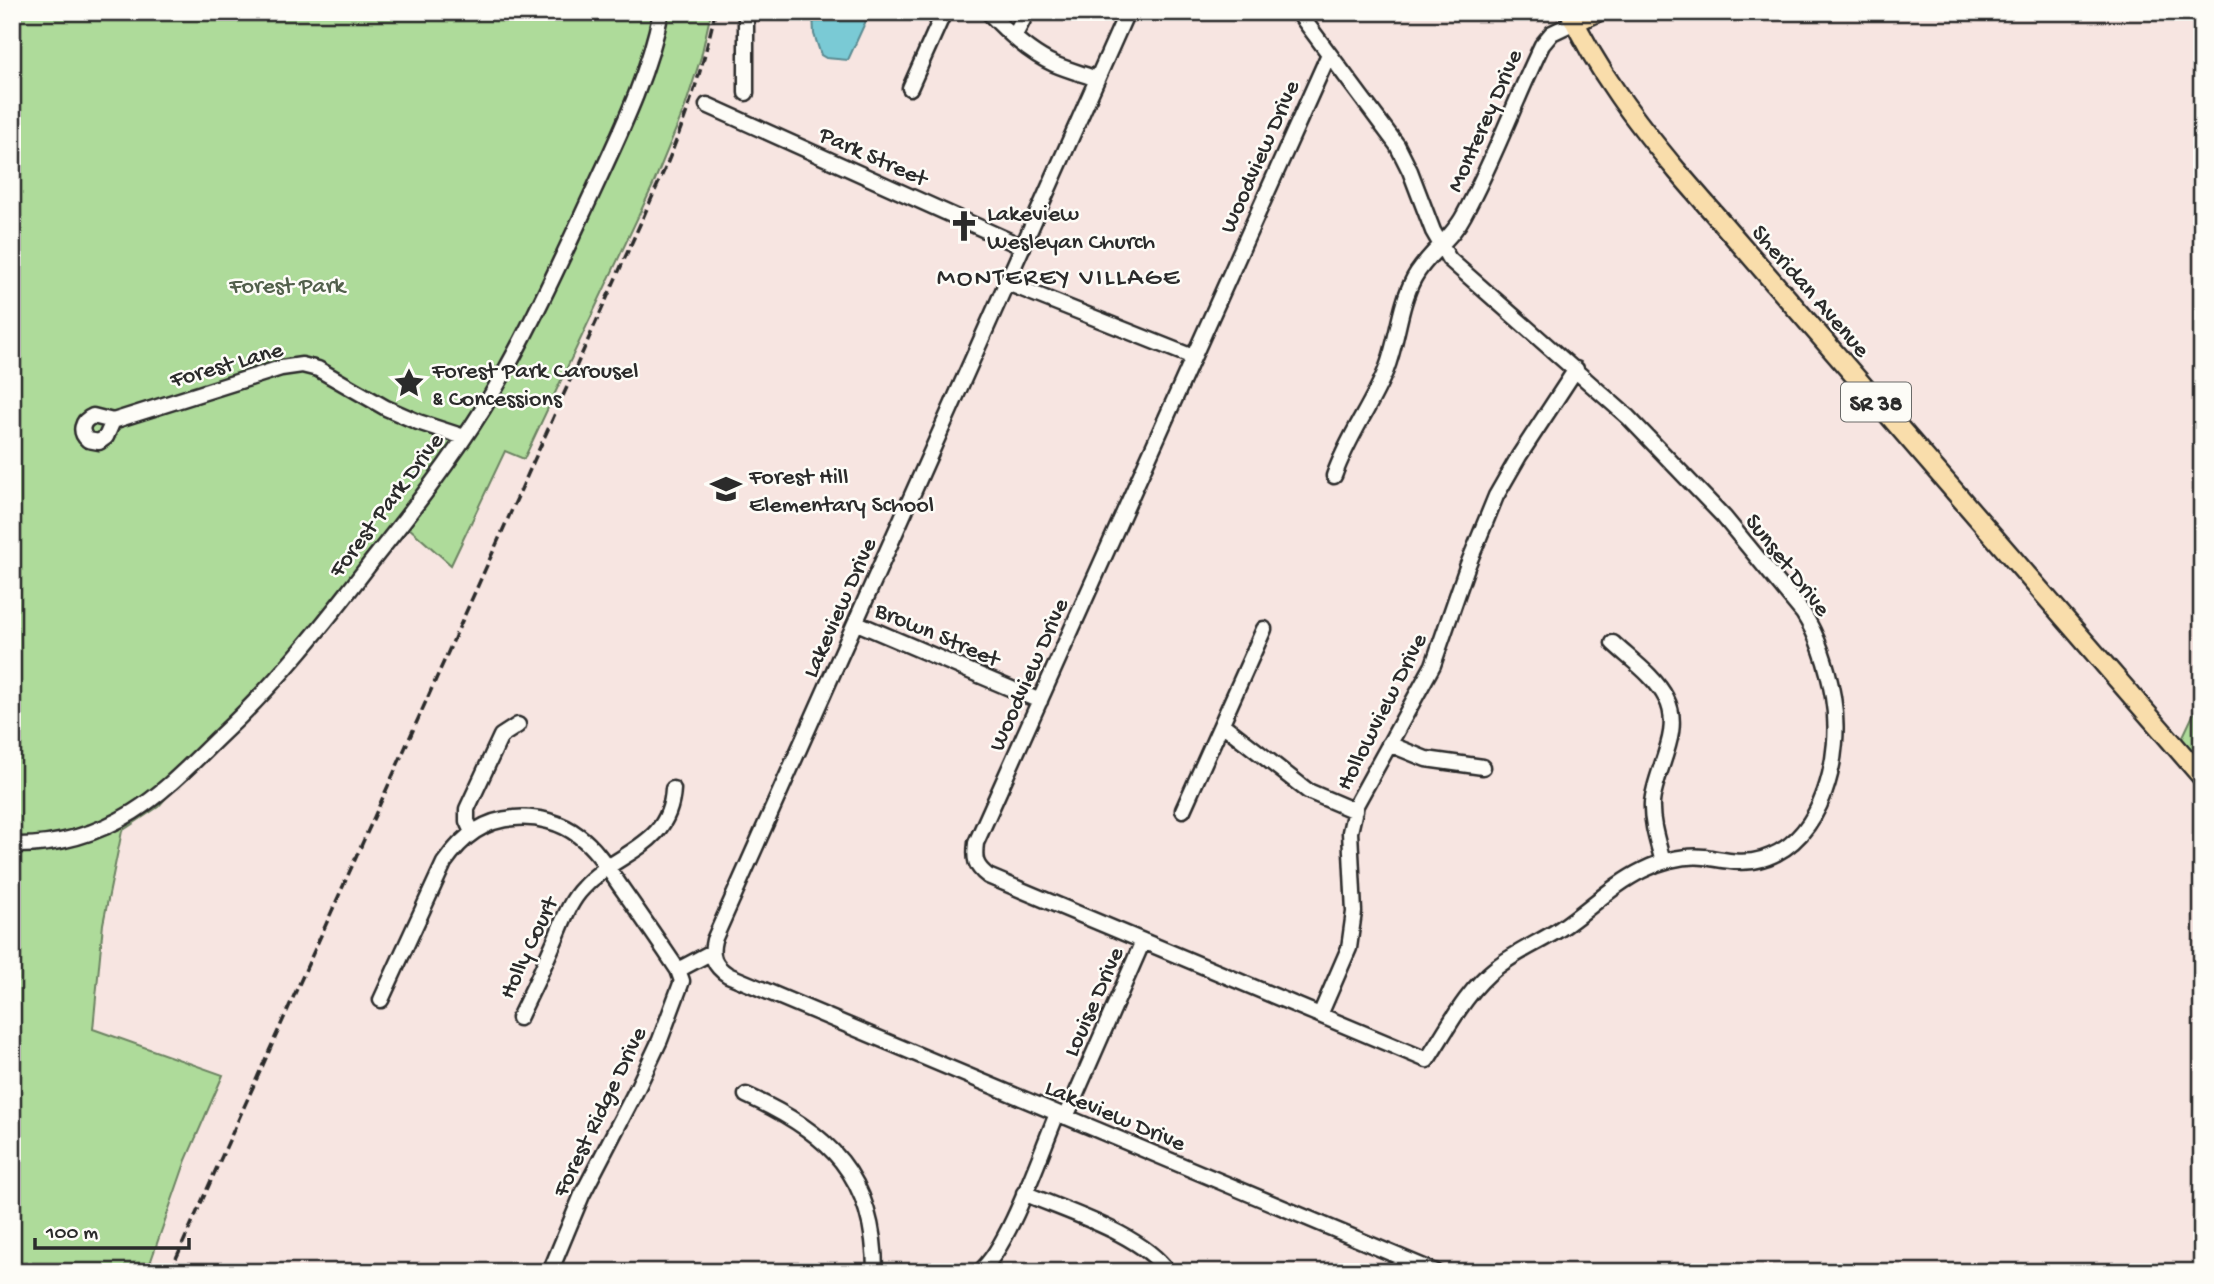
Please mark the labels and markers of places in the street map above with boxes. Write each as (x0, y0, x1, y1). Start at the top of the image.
place label: Lakeview Wesleyan Church (987, 201, 1155, 258)
church icon: Lakeview Wesleyan Church (947, 209, 981, 243)
place label: Forest Park Carousel & Concessions (431, 358, 638, 415)
place icon: Forest Park Carousel & Concessions (392, 366, 426, 400)
place label: Forest Hill Elementary School (748, 464, 934, 521)
school or university icon: Forest Hill Elementary School (709, 472, 743, 506)

